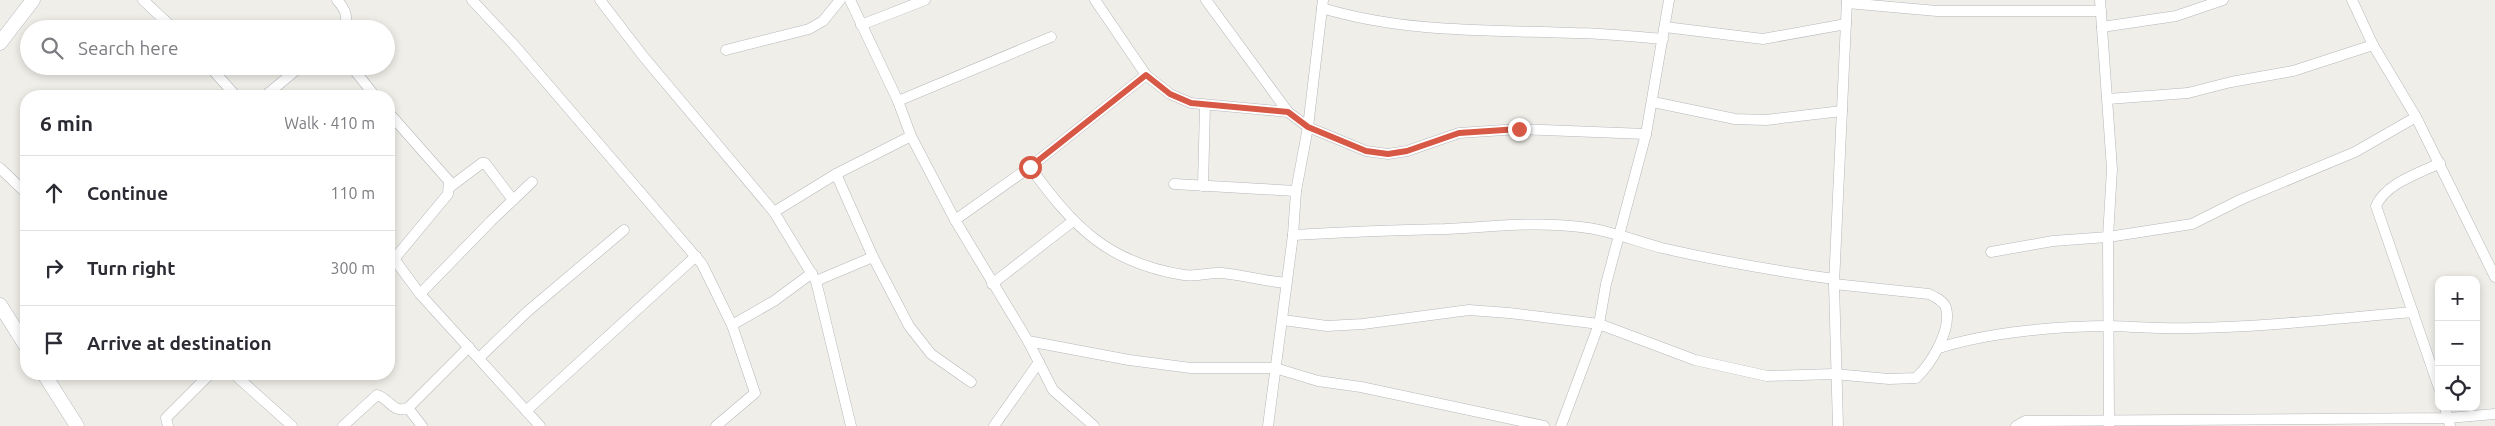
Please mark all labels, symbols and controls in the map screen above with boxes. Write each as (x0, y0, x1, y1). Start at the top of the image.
search box (20, 20, 395, 75)
icon: search (38, 34, 66, 62)
text: Search here (78, 37, 178, 59)
text: 6 min (40, 111, 93, 135)
text: Walk · 410 m (284, 114, 375, 132)
route end (1508, 118, 1531, 141)
route start (1019, 156, 1042, 179)
icon: ahead (40, 179, 68, 207)
text: Continue (87, 182, 168, 204)
text: 110 m (330, 184, 375, 202)
icon: right (40, 254, 68, 282)
text: Turn right (87, 257, 175, 279)
text: 300 m (330, 259, 375, 277)
map controls (2435, 276, 2480, 411)
button: + (2435, 276, 2480, 321)
button: − (2435, 321, 2480, 366)
icon: arrive (40, 329, 68, 357)
text: Arrive at destination (87, 332, 272, 354)
button: locate (2435, 366, 2480, 411)

